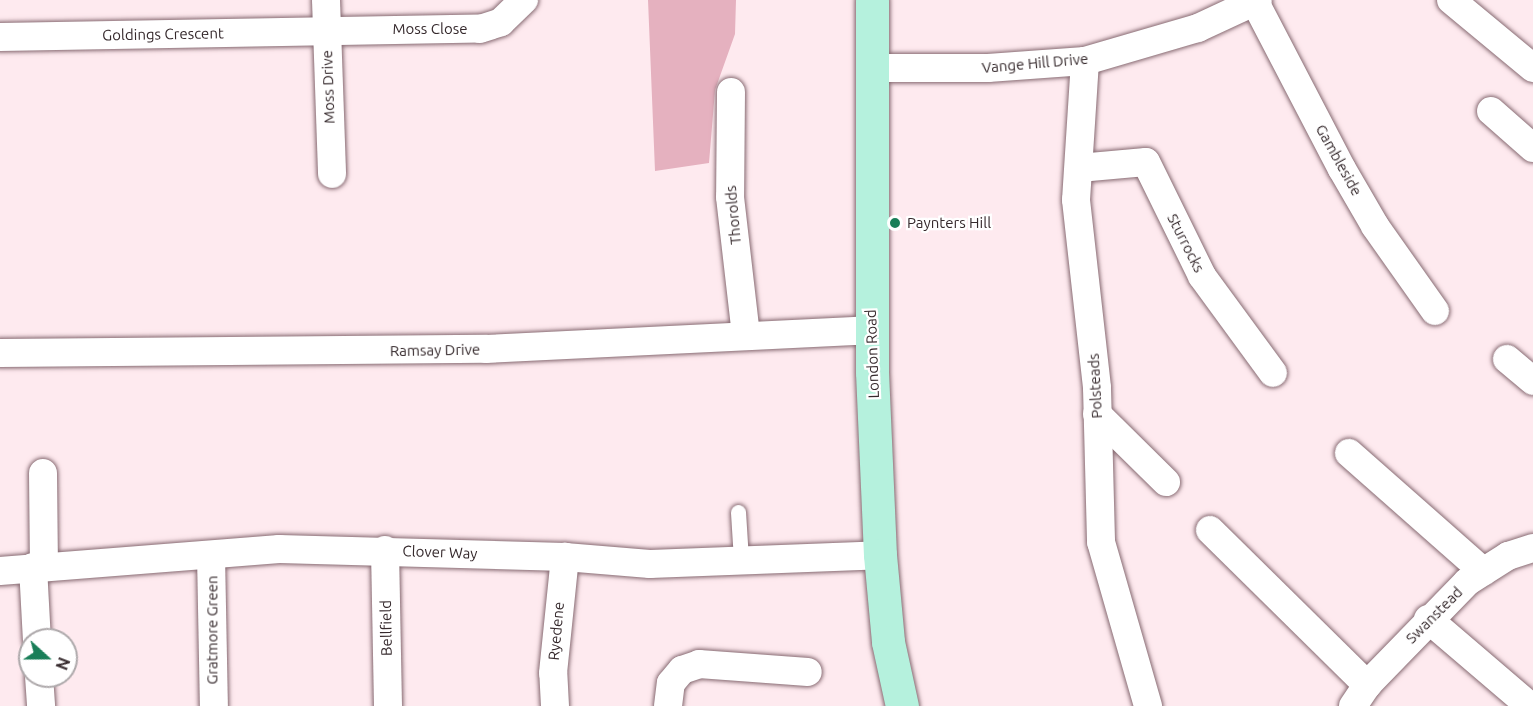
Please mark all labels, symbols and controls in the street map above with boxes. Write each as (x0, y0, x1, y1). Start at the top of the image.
street label: Moss Close (393, 20, 467, 38)
street label: Goldings Crescent (102, 24, 224, 44)
street label: Vange Hill Drive (981, 49, 1089, 77)
street label: Moss Drive (318, 50, 338, 124)
street label: Gambleside (1312, 121, 1366, 199)
street label: Thorolds (721, 185, 745, 245)
street label: Sturrocks (1164, 211, 1208, 275)
place label: Paynters Hill (907, 214, 991, 232)
marker: Paynters Hill (888, 216, 902, 230)
street label: London Road (861, 309, 883, 399)
street label: Ramsay Drive (390, 340, 480, 360)
street label: Polsteads (1084, 353, 1106, 419)
street label: Clover Way (402, 542, 478, 562)
street label: Gratmore Green (203, 575, 221, 685)
street label: Swanstead (1402, 583, 1466, 647)
street label: Bellfield (377, 600, 395, 656)
street label: Ryedene (544, 601, 568, 661)
north arrow (18, 628, 78, 688)
text: N (52, 655, 73, 673)

